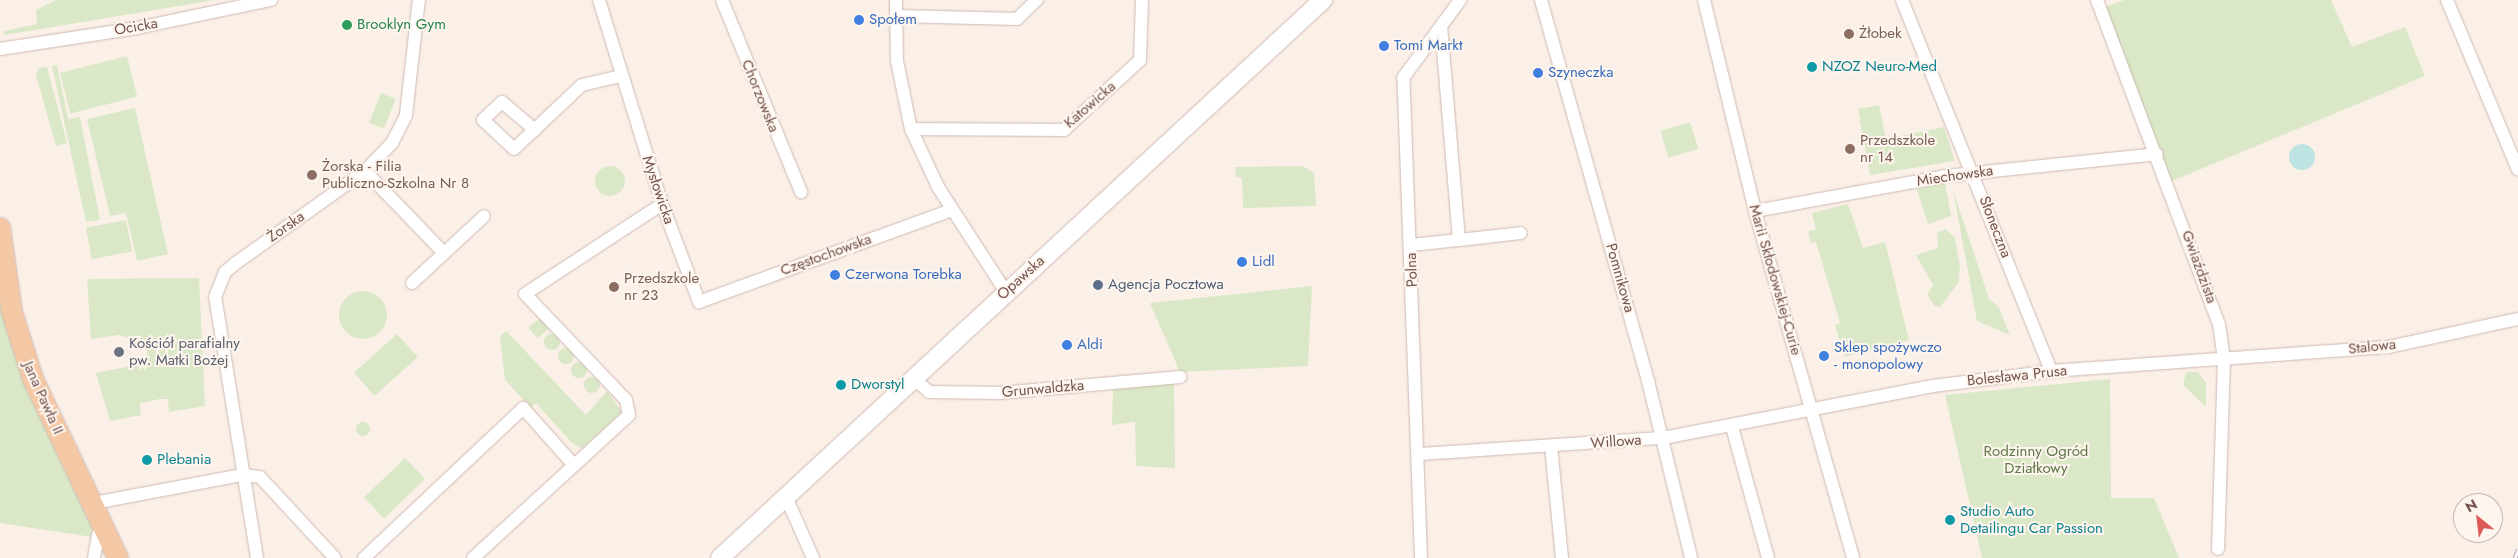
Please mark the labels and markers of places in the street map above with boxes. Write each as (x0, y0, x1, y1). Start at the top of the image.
place label: Społem (869, 11, 917, 29)
marker: Społem (853, 14, 865, 26)
place label: Brooklyn Gym (357, 16, 446, 34)
marker: Brooklyn Gym (341, 19, 353, 31)
place label: Żłobek (1859, 25, 1902, 43)
marker: Żłobek (1843, 28, 1855, 40)
place label: Tomi Markt (1394, 37, 1462, 55)
marker: Tomi Markt (1378, 40, 1390, 52)
place label: NZOZ Neuro-Med (1822, 58, 1937, 76)
marker: NZOZ Neuro-Med (1806, 61, 1818, 73)
place label: Szyneczka (1548, 64, 1613, 82)
marker: Szyneczka (1532, 67, 1544, 79)
place label: Przedszkole nr 14 (1860, 131, 1935, 166)
marker: Przedszkole nr 14 (1844, 143, 1856, 155)
place label: Żorska - Filia Publiczno-Szkolna Nr 8 (322, 157, 469, 192)
marker: Żorska - Filia Publiczno-Szkolna Nr 8 (306, 169, 318, 181)
place label: Lidl (1252, 253, 1275, 271)
marker: Lidl (1236, 256, 1248, 268)
place label: Czerwona Torebka (845, 266, 962, 284)
place label: Przedszkole nr 23 (624, 269, 699, 304)
marker: Czerwona Torebka (829, 269, 841, 281)
place label: Agencja Pocztowa (1108, 276, 1224, 294)
marker: Agencja Pocztowa (1092, 279, 1104, 291)
marker: Przedszkole nr 23 (608, 281, 620, 293)
place label: Kościół parafialny pw. Matki Bożej (129, 334, 240, 369)
place label: Aldi (1077, 336, 1103, 354)
place label: Sklep spożywczo - monopolowy (1834, 338, 1942, 373)
marker: Aldi (1061, 339, 1073, 351)
marker: Kościół parafialny pw. Matki Bożej (113, 346, 125, 358)
marker: Sklep spożywczo - monopolowy (1818, 350, 1830, 362)
place label: Dworstyl (851, 376, 904, 394)
marker: Dworstyl (835, 379, 847, 391)
place label: Plebania (157, 451, 211, 469)
marker: Plebania (141, 454, 153, 466)
place label: Studio Auto Detailingu Car Passion (1960, 502, 2103, 537)
marker: Studio Auto Detailingu Car Passion (1944, 514, 1956, 526)

